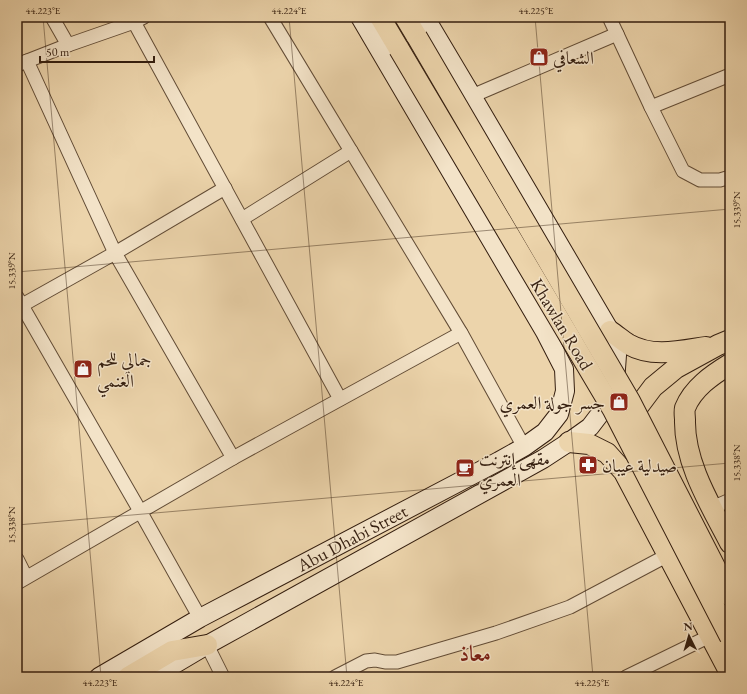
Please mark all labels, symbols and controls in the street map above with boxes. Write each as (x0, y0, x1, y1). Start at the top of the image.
text: 44.223°E (26, 4, 61, 17)
text: 44.224°E (272, 4, 307, 17)
text: 44.225°E (519, 4, 554, 17)
scale bar (40, 38, 154, 64)
text: 50 m (46, 44, 70, 60)
shop icon: الشعافي (528, 46, 550, 68)
place label: الشعافي (553, 46, 594, 73)
text: 15.339°N (730, 191, 743, 229)
text: 15.339°N (5, 252, 18, 290)
street label: Khawlan Road (526, 274, 599, 375)
place label: جمالي للحم الغنمي (97, 348, 152, 398)
shop icon: جمالي للحم الغنمي (72, 358, 94, 380)
place label: جسر جولة العمري (500, 391, 605, 418)
shop icon: جسر جولة العمري (608, 391, 630, 413)
text: 15.338°N (730, 444, 743, 482)
place label: مقهى إنترنت العمري (479, 447, 550, 495)
pharmacy icon: صيدلية عيبان (577, 454, 599, 476)
place label: صيدلية عيبان (602, 454, 677, 477)
cafe icon: مقهى إنترنت العمري (454, 457, 476, 479)
street label: Abu Dhabi Street (292, 499, 411, 577)
text: 15.338°N (5, 506, 18, 544)
north arrow (669, 616, 709, 656)
text: N (683, 619, 693, 633)
district label: معاذ (459, 639, 491, 668)
text: 44.223°E (83, 676, 118, 689)
text: 44.224°E (329, 676, 364, 689)
text: 44.225°E (575, 676, 610, 689)

